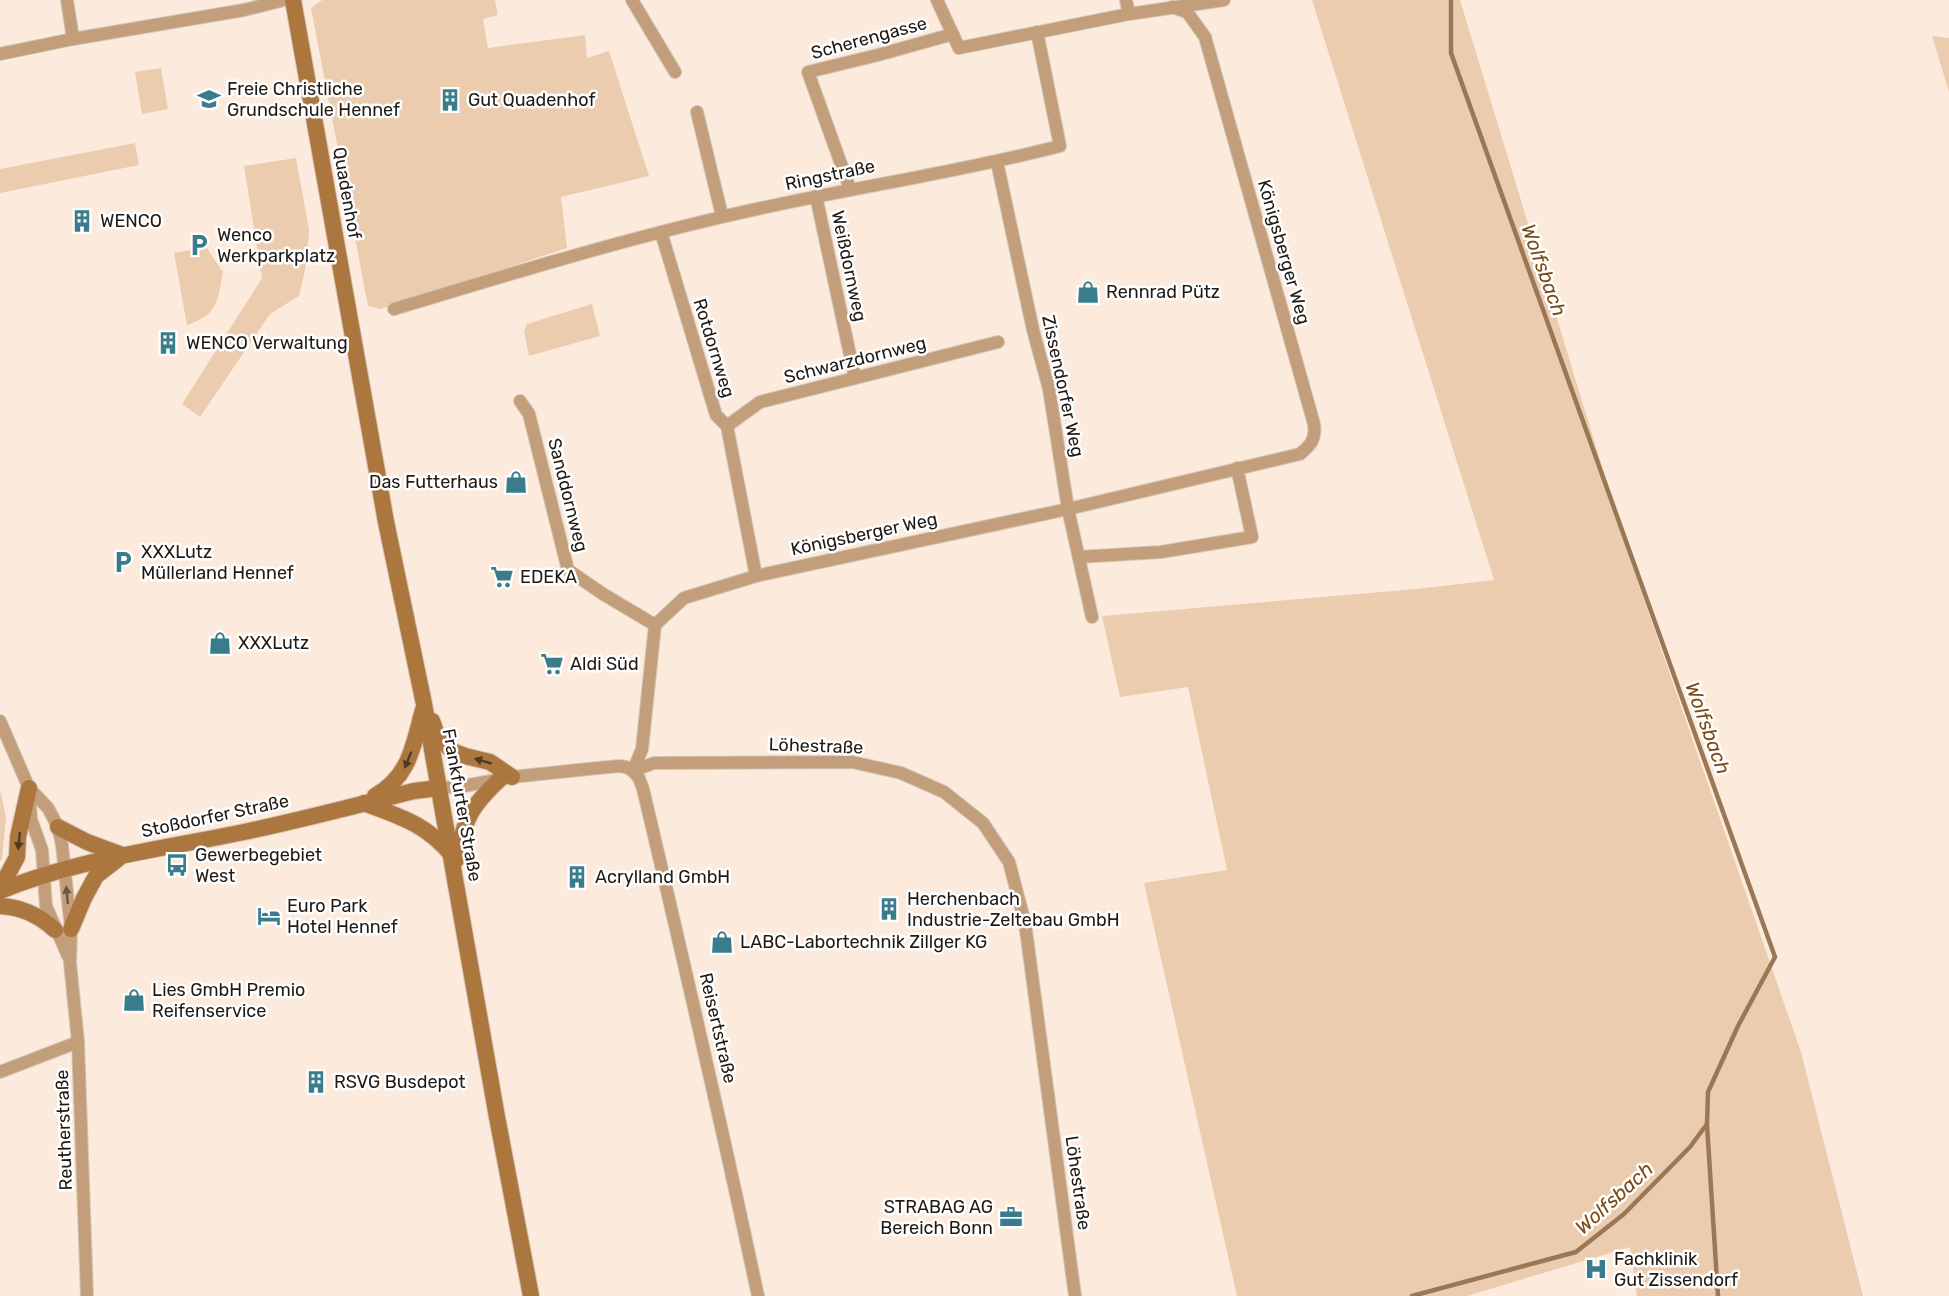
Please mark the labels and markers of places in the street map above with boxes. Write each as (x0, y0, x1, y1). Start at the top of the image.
place label: Freie Christliche Grundschule Hennef (227, 78, 400, 121)
school or university icon: Freie Christliche Grundschule Hennef (196, 86, 222, 112)
building icon: Gut Quadenhof (437, 87, 463, 113)
place label: Gut Quadenhof (468, 89, 595, 111)
building icon: WENCO (69, 208, 95, 234)
place label: WENCO (100, 210, 162, 232)
place label: Wenco Werkparkplatz (217, 224, 335, 267)
parking icon: Wenco Werkparkplatz (186, 232, 212, 258)
shop icon: Rennrad Pütz (1075, 279, 1101, 305)
place label: Rennrad Pütz (1106, 281, 1220, 303)
building icon: WENCO Verwaltung (155, 330, 181, 356)
place label: WENCO Verwaltung (186, 332, 348, 354)
shop icon: Das Futterhaus (503, 469, 529, 495)
place label: Das Futterhaus (369, 471, 498, 493)
place label: XXXLutz Müllerland Hennef (141, 541, 294, 584)
parking icon: XXXLutz Müllerland Hennef (110, 549, 136, 575)
supermarket icon: EDEKA (489, 564, 515, 590)
place label: EDEKA (520, 566, 577, 588)
shop icon: XXXLutz (207, 630, 233, 656)
place label: XXXLutz (238, 632, 309, 654)
supermarket icon: Aldi Süd (539, 651, 565, 677)
place label: Aldi Süd (570, 653, 639, 675)
place label: Gewerbegebiet West (195, 844, 322, 887)
bus stop icon: Gewerbegebiet West (164, 852, 190, 878)
building icon: Acrylland GmbH (564, 864, 590, 890)
place label: Acrylland GmbH (595, 866, 730, 888)
place label: Herchenbach Industrie-Zeltebau GmbH (907, 888, 1120, 931)
place label: Euro Park Hotel Hennef (287, 895, 398, 938)
building icon: Herchenbach Industrie-Zeltebau GmbH (876, 896, 902, 922)
hotel icon: Euro Park Hotel Hennef (256, 903, 282, 929)
shop icon: LABC-Labortechnik Zillger KG (709, 929, 735, 955)
place label: LABC-Labortechnik Zillger KG (740, 931, 987, 953)
place label: Lies GmbH Premio Reifenservice (152, 979, 305, 1022)
shop icon: Lies GmbH Premio Reifenservice (121, 987, 147, 1013)
building icon: RSVG Busdepot (303, 1069, 329, 1095)
place label: RSVG Busdepot (334, 1071, 466, 1093)
place label: STRABAG AG Bereich Bonn (880, 1196, 993, 1239)
office icon: STRABAG AG Bereich Bonn (998, 1204, 1024, 1230)
place label: Fachklinik Gut Zissendorf (1614, 1248, 1738, 1291)
hospital icon: Fachklinik Gut Zissendorf (1583, 1256, 1609, 1282)

